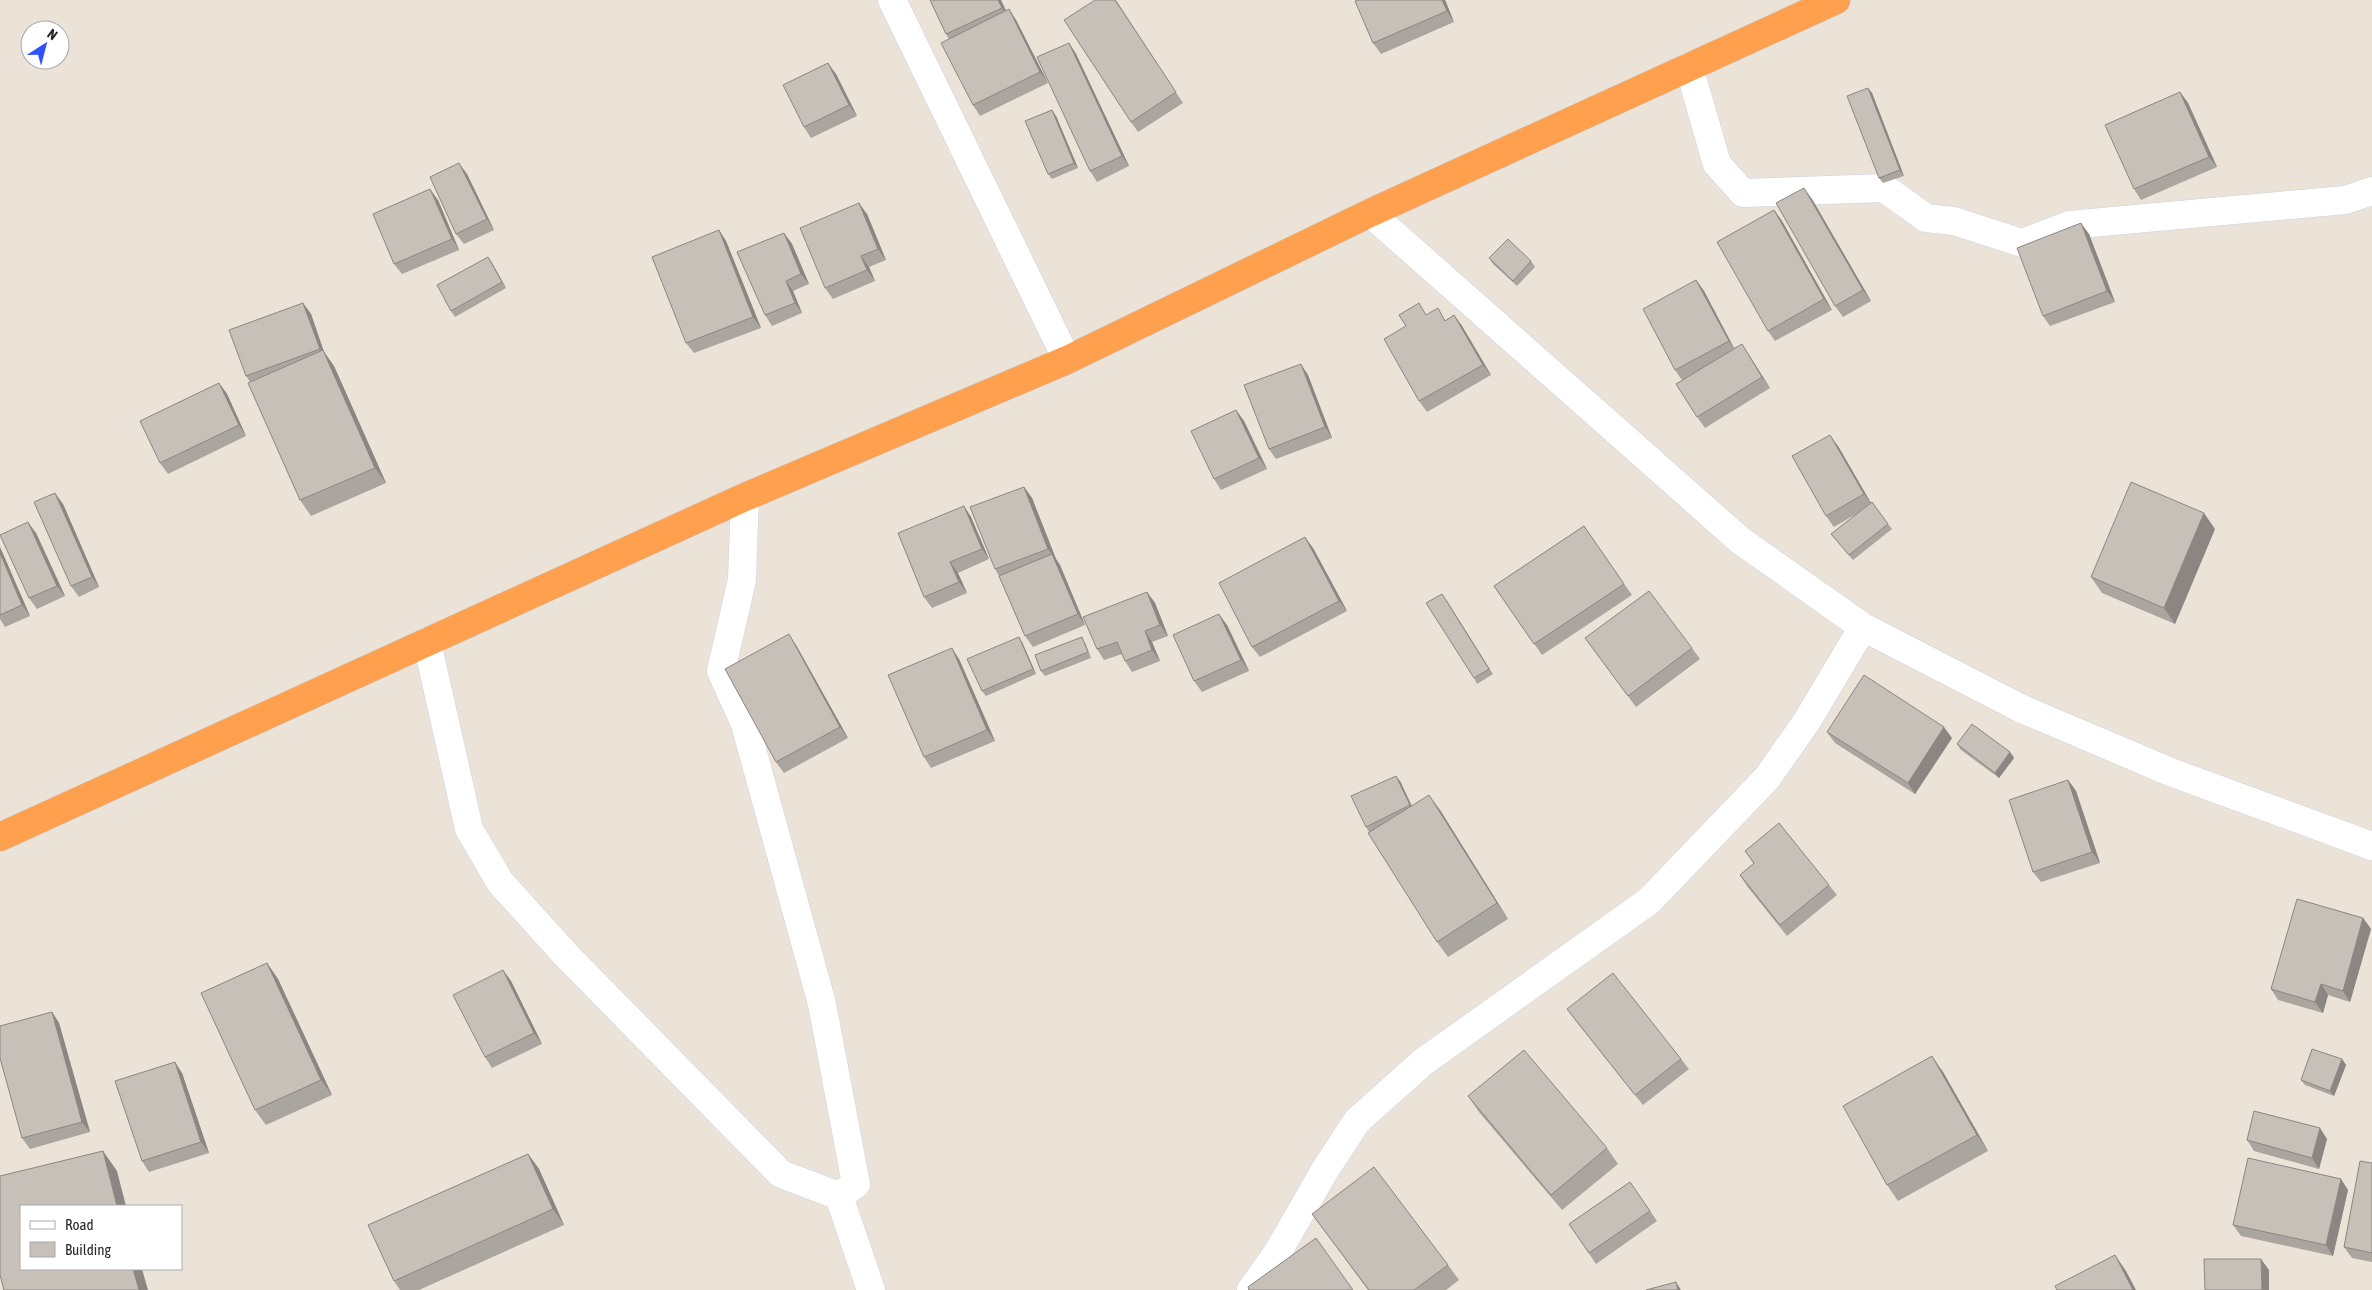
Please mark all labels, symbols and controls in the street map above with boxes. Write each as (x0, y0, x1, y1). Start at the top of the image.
north arrow (20, 20, 70, 70)
text: N (45, 26, 61, 43)
legend (20, 1205, 182, 1270)
text: Road (65, 1216, 94, 1233)
text: Building (65, 1241, 111, 1258)

